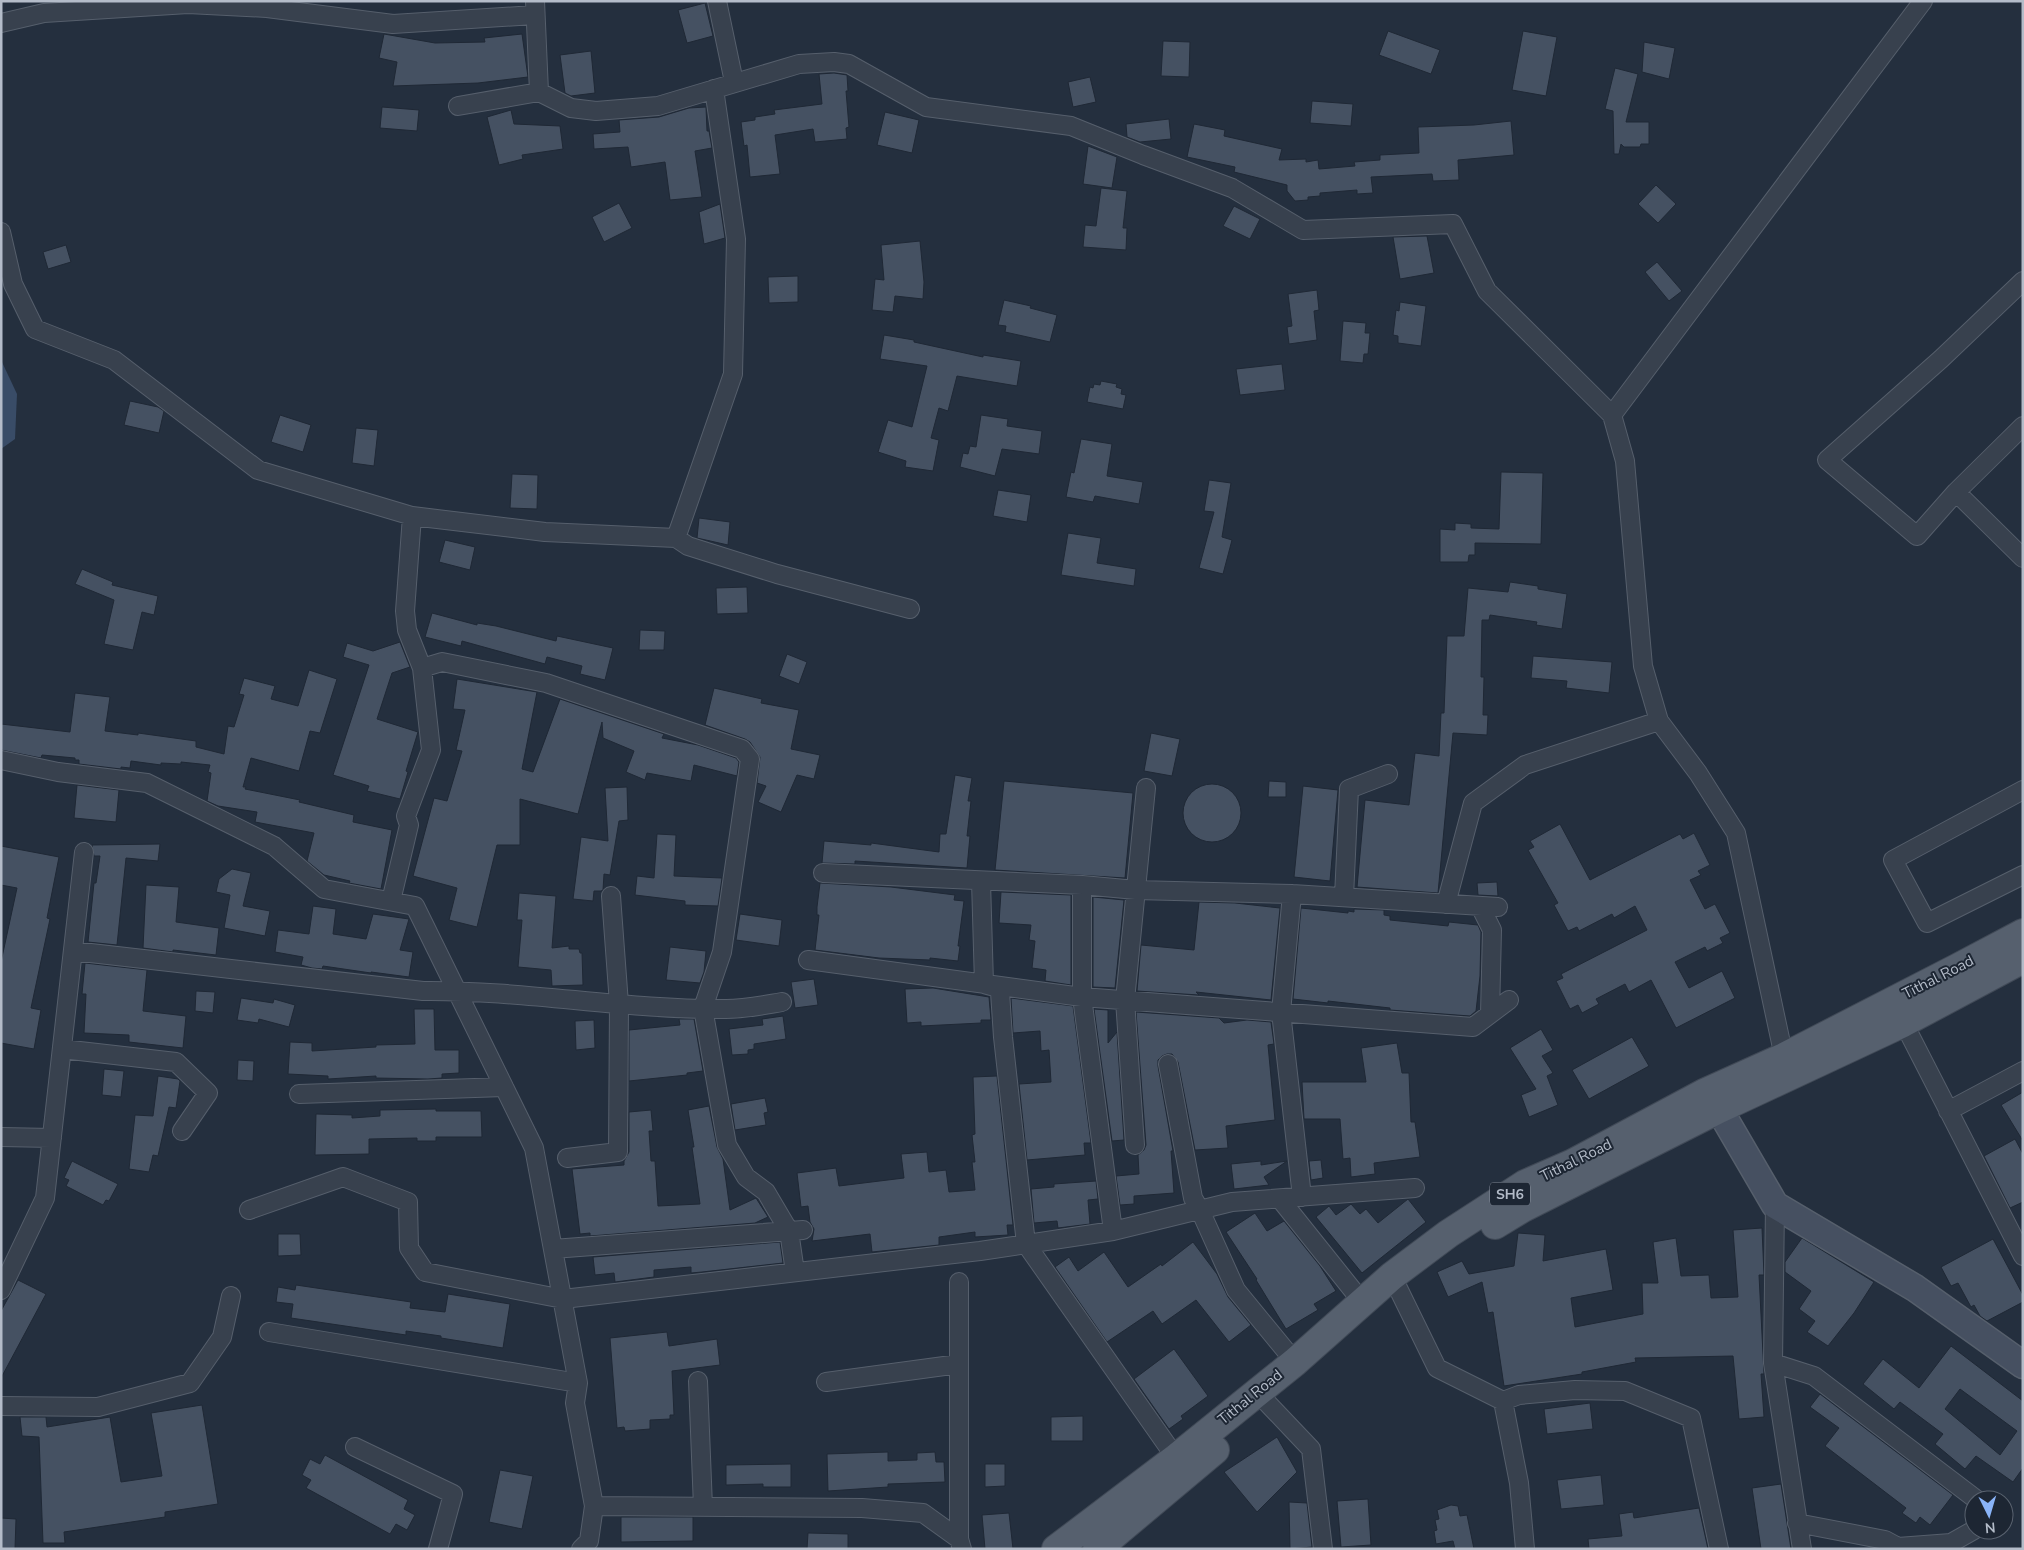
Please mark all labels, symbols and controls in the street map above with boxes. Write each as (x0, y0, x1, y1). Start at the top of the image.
street label: Tithal Road (1899, 951, 1977, 1003)
street label: Tithal Road (1537, 1134, 1615, 1186)
road number: SH6 (1490, 1182, 1530, 1206)
street label: Tithal Road (1214, 1365, 1286, 1429)
north arrow (1964, 1490, 2014, 1540)
text: N (1984, 1518, 1996, 1537)

